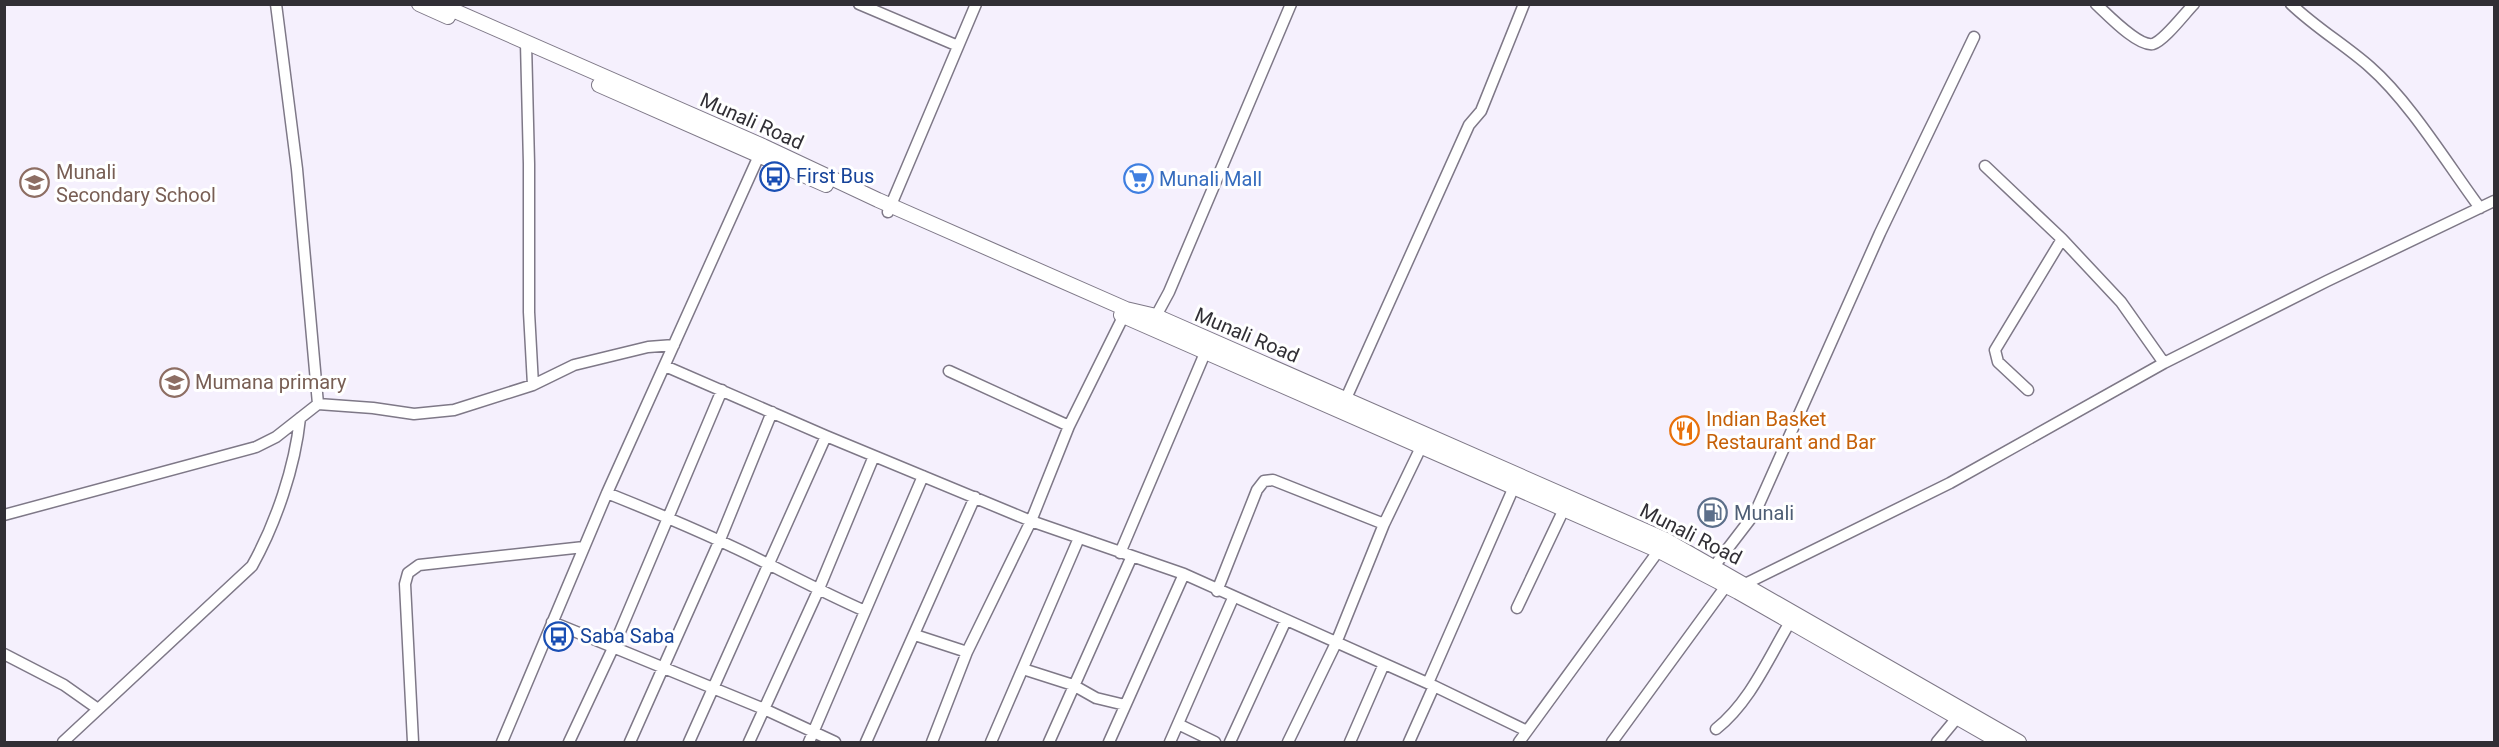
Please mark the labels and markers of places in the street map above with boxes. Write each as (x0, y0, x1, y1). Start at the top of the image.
place label: Munali Secondary School (56, 160, 216, 207)
bus stop icon: First Bus (759, 160, 791, 192)
supermarket icon: Munali Mall (1122, 163, 1154, 195)
place label: First Bus (796, 164, 874, 188)
school or university icon: Munali Secondary School (19, 167, 51, 199)
place label: Munali Mall (1159, 167, 1262, 191)
school or university icon: Mumana primary (158, 366, 190, 398)
place label: Mumana primary (195, 370, 347, 394)
place label: Indian Basket Restaurant and Bar (1706, 407, 1876, 454)
restaurant icon: Indian Basket Restaurant and Bar (1669, 415, 1701, 447)
fuel station icon: Munali (1697, 497, 1729, 529)
place label: Munali (1734, 501, 1794, 525)
bus stop icon: Saba Saba (543, 620, 575, 652)
place label: Saba Saba (580, 624, 675, 648)

